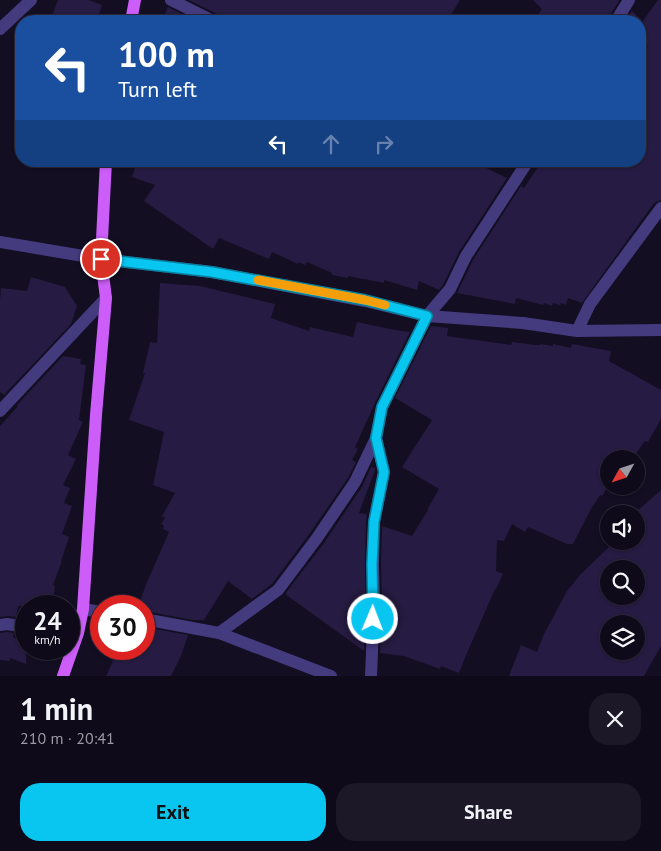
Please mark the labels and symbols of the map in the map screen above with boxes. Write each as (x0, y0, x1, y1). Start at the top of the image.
pin (80, 238, 122, 280)
north arrow (600, 450, 645, 495)
position arrow (346, 592, 398, 644)
speed limit sign: 30 (90, 595, 155, 660)

